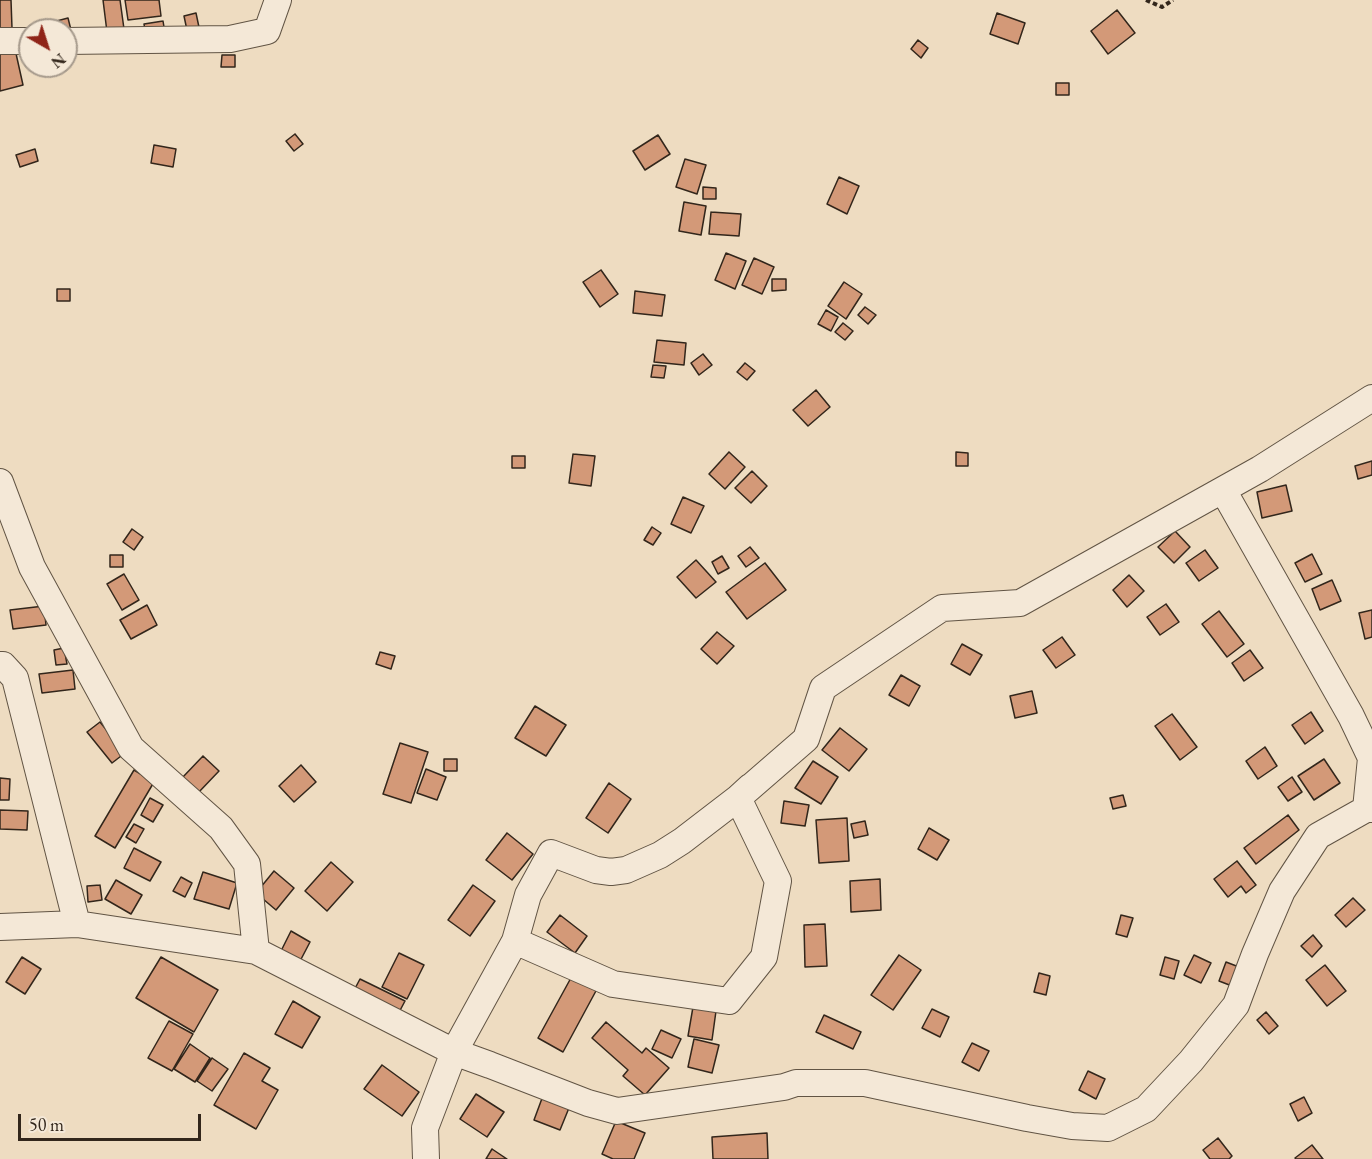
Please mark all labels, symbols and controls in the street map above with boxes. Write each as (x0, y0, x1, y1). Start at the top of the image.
north arrow (18, 18, 78, 78)
text: N (47, 49, 70, 73)
scale bar (21, 1102, 204, 1140)
text: 50 m (29, 1113, 64, 1136)

